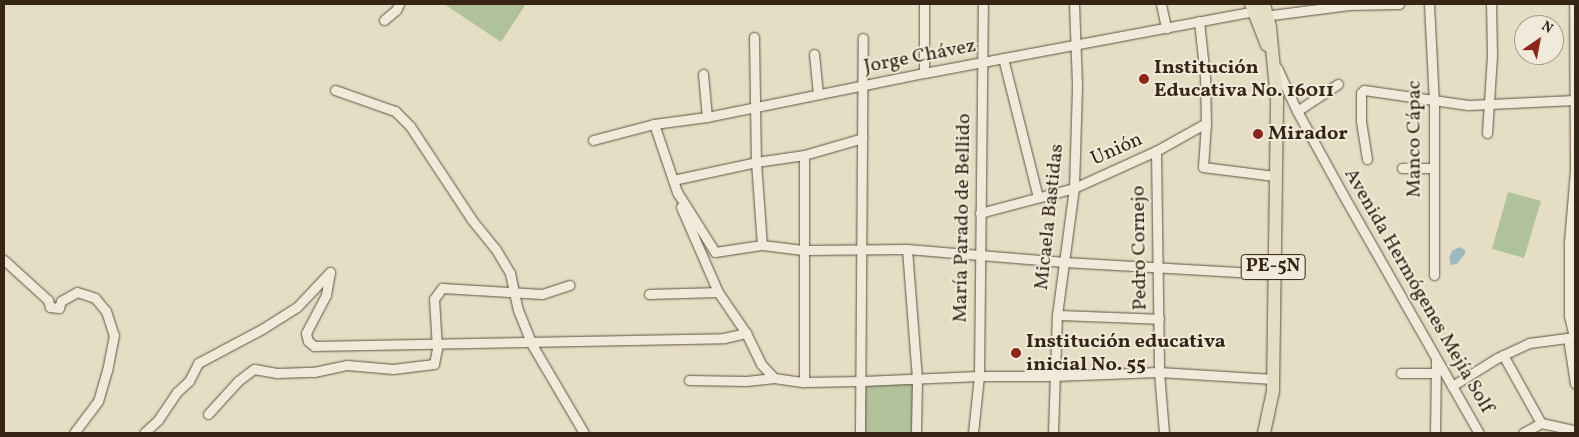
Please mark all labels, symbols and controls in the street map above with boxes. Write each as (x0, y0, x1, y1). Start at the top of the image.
north arrow (1514, 15, 1564, 65)
text: N (1537, 17, 1556, 39)
street label: Jorge Chávez (862, 34, 978, 80)
place label: Institución Educativa No. 16011 (1154, 56, 1334, 103)
marker: Institución Educativa No. 16011 (1138, 73, 1150, 85)
street label: Manco Cápac (1403, 80, 1427, 198)
street label: María Parado de Bellido (949, 113, 977, 323)
place label: Mirador (1268, 122, 1348, 146)
street label: Unión (1087, 128, 1147, 172)
marker: Mirador (1252, 128, 1264, 140)
street label: Micaela Bastidas (1030, 143, 1070, 291)
street label: Avenida Hermógenes Mejía Solf (1338, 164, 1498, 418)
street label: Pedro Cornejo (1127, 185, 1153, 311)
road number: PE-5N (1240, 250, 1306, 284)
place label: Institución educativa inicial No. 55 (1026, 330, 1226, 377)
marker: Institución educativa inicial No. 55 (1010, 347, 1022, 359)

